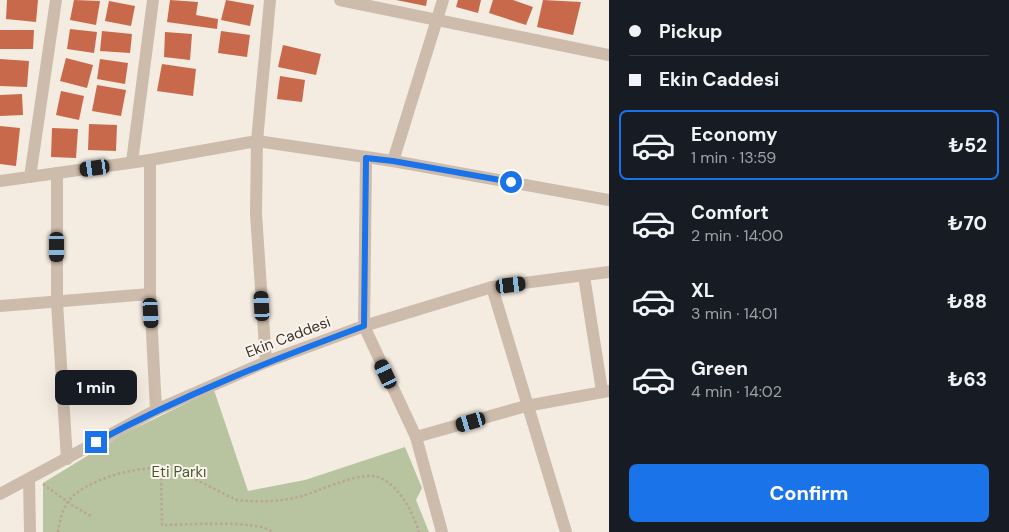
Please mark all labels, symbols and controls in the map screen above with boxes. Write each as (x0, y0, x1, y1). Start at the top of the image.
text: Pickup (659, 19, 723, 44)
text: Ekin Caddesi (659, 67, 779, 92)
text: Economy (691, 122, 778, 147)
icon: car (631, 123, 676, 168)
text: ₺52 (949, 133, 987, 158)
text: 1 min · 13:59 (691, 147, 776, 168)
car (79, 158, 110, 178)
route start (500, 171, 522, 193)
text: Comfort (691, 200, 769, 225)
icon: car (631, 201, 676, 246)
text: ₺70 (948, 211, 987, 236)
text: 2 min · 14:00 (691, 225, 783, 246)
car (49, 232, 64, 262)
car (495, 276, 526, 294)
text: XL (691, 278, 714, 303)
icon: car (631, 279, 676, 324)
text: ₺88 (947, 289, 987, 314)
car (253, 291, 270, 321)
car (142, 298, 159, 328)
text: 3 min · 14:01 (691, 303, 778, 324)
street label: Ekin Caddesi (243, 312, 333, 362)
text: Green (691, 356, 748, 381)
car (372, 357, 399, 391)
icon: car (631, 357, 676, 402)
text: ₺63 (948, 367, 987, 392)
callout: 1 min (55, 370, 137, 404)
text: 1 min (76, 377, 116, 398)
text: 4 min · 14:02 (691, 381, 782, 402)
car (454, 411, 487, 433)
route end (85, 431, 107, 453)
park label: Eti Parkı (152, 462, 206, 482)
button: Confirm (629, 464, 989, 522)

